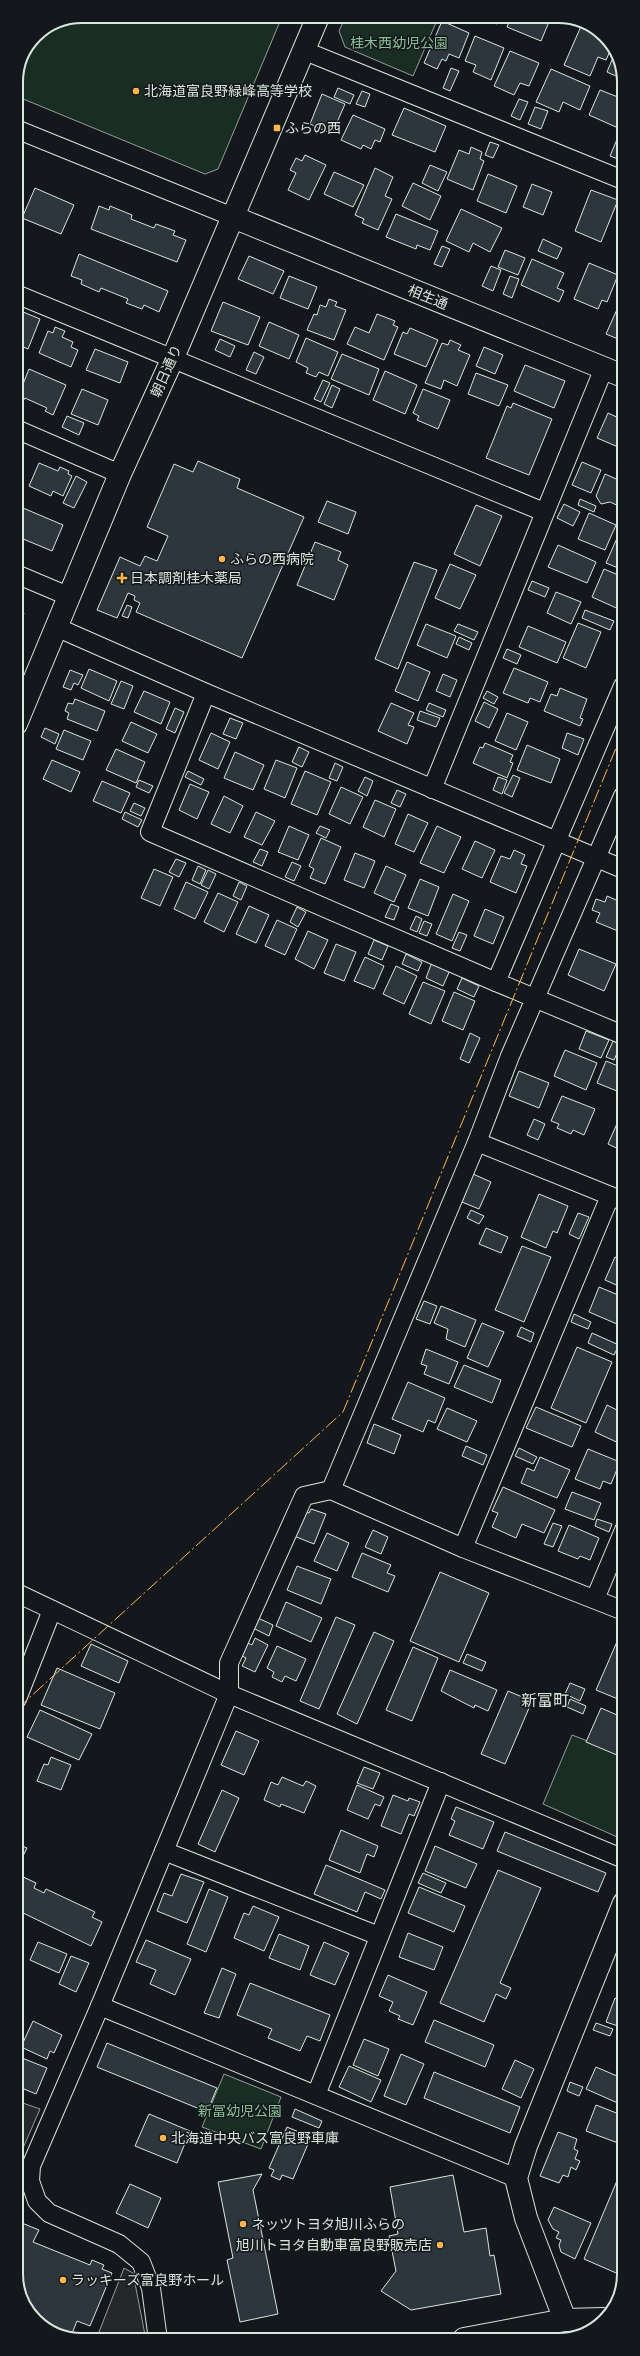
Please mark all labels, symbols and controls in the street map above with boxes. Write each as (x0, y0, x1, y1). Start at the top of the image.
park label: 桂木西幼児公園 (350, 35, 448, 51)
place label: 北海道富良野緑峰高等学校 (144, 83, 312, 99)
marker: 北海道富良野緑峰高等学校 (131, 86, 141, 96)
place label: ふらの西 (285, 120, 341, 136)
marker: ふらの西 (272, 123, 282, 133)
street label: 相生通 (406, 282, 450, 312)
street label: 朝日通り (147, 342, 185, 400)
place label: ふらの西病院 (230, 551, 314, 567)
marker: ふらの西病院 (217, 554, 227, 564)
place label: 日本調剤桂木薬局 (130, 570, 242, 586)
marker: 日本調剤桂木薬局 (117, 573, 127, 583)
district label: 新富町 (521, 1691, 569, 1710)
park label: 新冨幼児公園 (198, 2103, 282, 2119)
place label: 北海道中央バス富良野車庫 (171, 2130, 339, 2146)
marker: 北海道中央バス富良野車庫 (158, 2133, 168, 2143)
place label: ネッツトヨタ旭川ふらの (251, 2216, 405, 2232)
marker: ネッツトヨタ旭川ふらの (238, 2219, 248, 2229)
place label: 旭川トヨタ自動車富良野販売店 (236, 2237, 432, 2253)
marker: 旭川トヨタ自動車富良野販売店 (435, 2240, 445, 2250)
place label: ラッキーズ富良野ホール (71, 2272, 224, 2288)
marker: ラッキーズ富良野ホール (58, 2275, 68, 2285)

